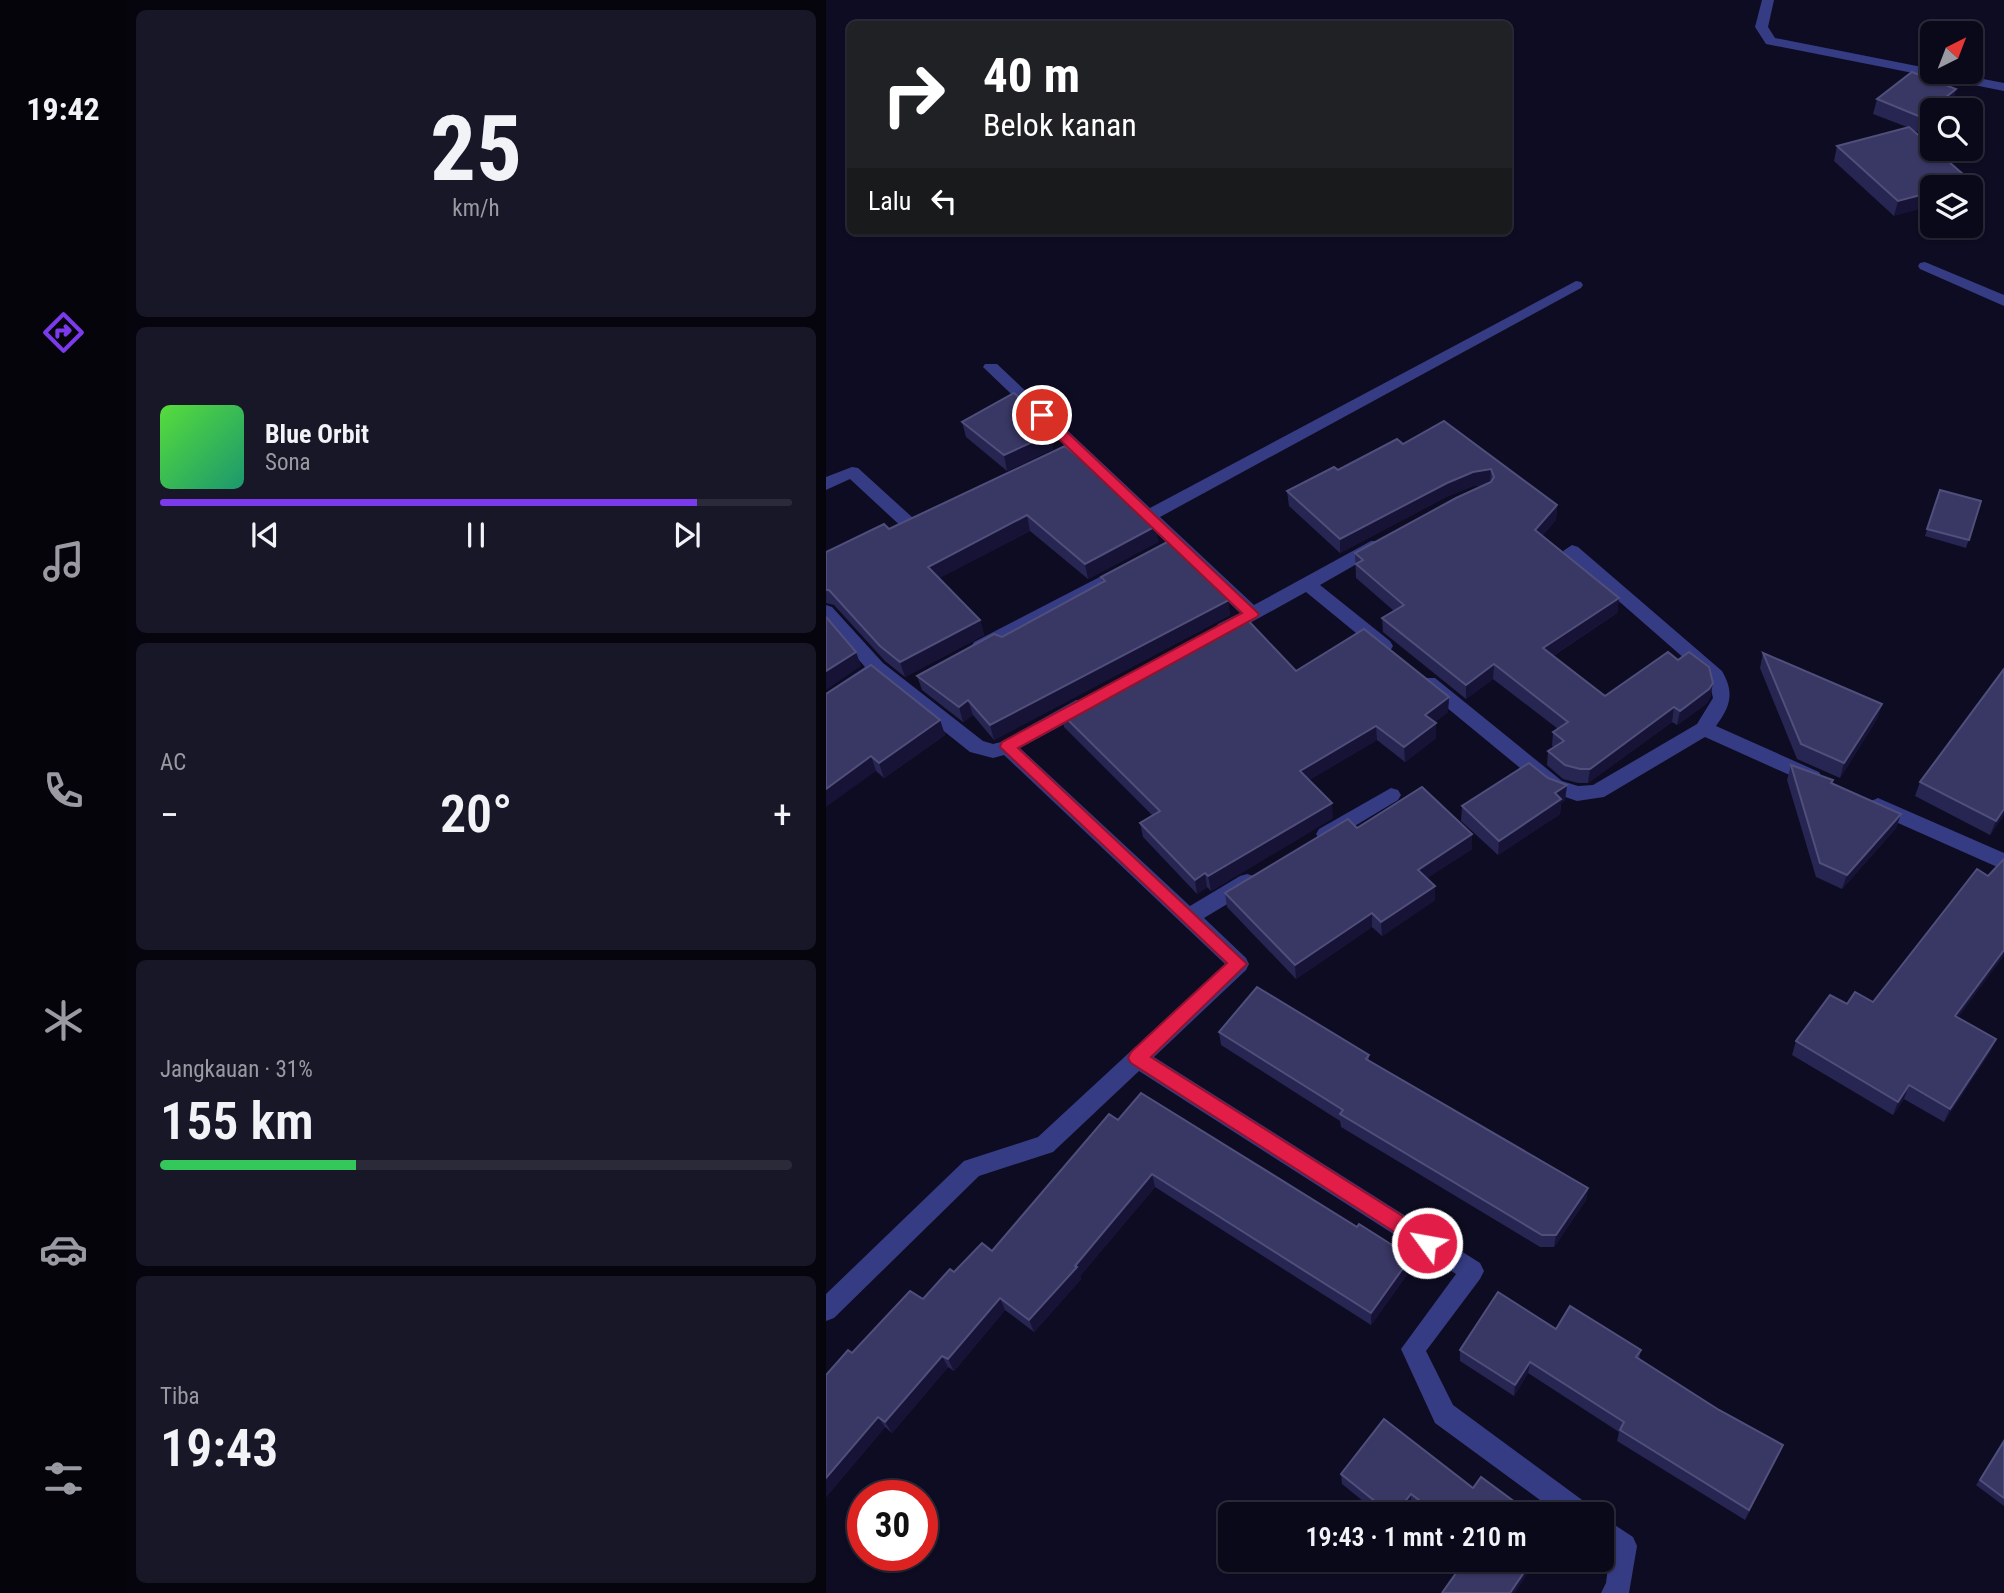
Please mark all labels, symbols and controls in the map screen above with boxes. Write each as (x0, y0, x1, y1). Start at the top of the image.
north arrow (1920, 21, 1983, 84)
map controls (1920, 21, 1983, 238)
text: 40 m (983, 47, 1080, 104)
icon: right (868, 49, 959, 140)
text: 19:42 (26, 90, 100, 128)
text: 25 (430, 96, 522, 202)
button: search (1920, 98, 1983, 161)
text: Belok kanan (983, 106, 1137, 144)
button: layers (1920, 175, 1983, 238)
icon: left (925, 182, 963, 220)
text: Lalu (868, 186, 911, 216)
text: km/h (452, 195, 500, 222)
icon: directions (39, 308, 88, 357)
pin (1012, 385, 1072, 445)
icon: arrive (1023, 396, 1061, 434)
text: Blue Orbit (265, 419, 369, 449)
text: Sona (265, 449, 311, 476)
icon: previous (246, 516, 284, 554)
icon: pause (457, 516, 495, 554)
icon: next (668, 516, 706, 554)
icon: music (39, 537, 88, 586)
text: AC (160, 749, 186, 776)
icon: phone (39, 766, 88, 815)
text: 20° (440, 784, 512, 845)
text: − (160, 793, 179, 837)
text: + (773, 793, 792, 837)
icon: climate (39, 996, 88, 1045)
text: Jangkauan · 31% (160, 1056, 313, 1083)
text: 155 km (160, 1091, 314, 1152)
position arrow (1390, 1206, 1464, 1280)
icon: car (39, 1225, 88, 1274)
text: Tiba (160, 1383, 200, 1410)
text: 19:43 (160, 1418, 278, 1479)
icon: filters (39, 1454, 88, 1503)
speed limit sign: 30 (847, 1480, 938, 1571)
text: 19:43 · 1 mnt · 210 m (1305, 1522, 1527, 1552)

